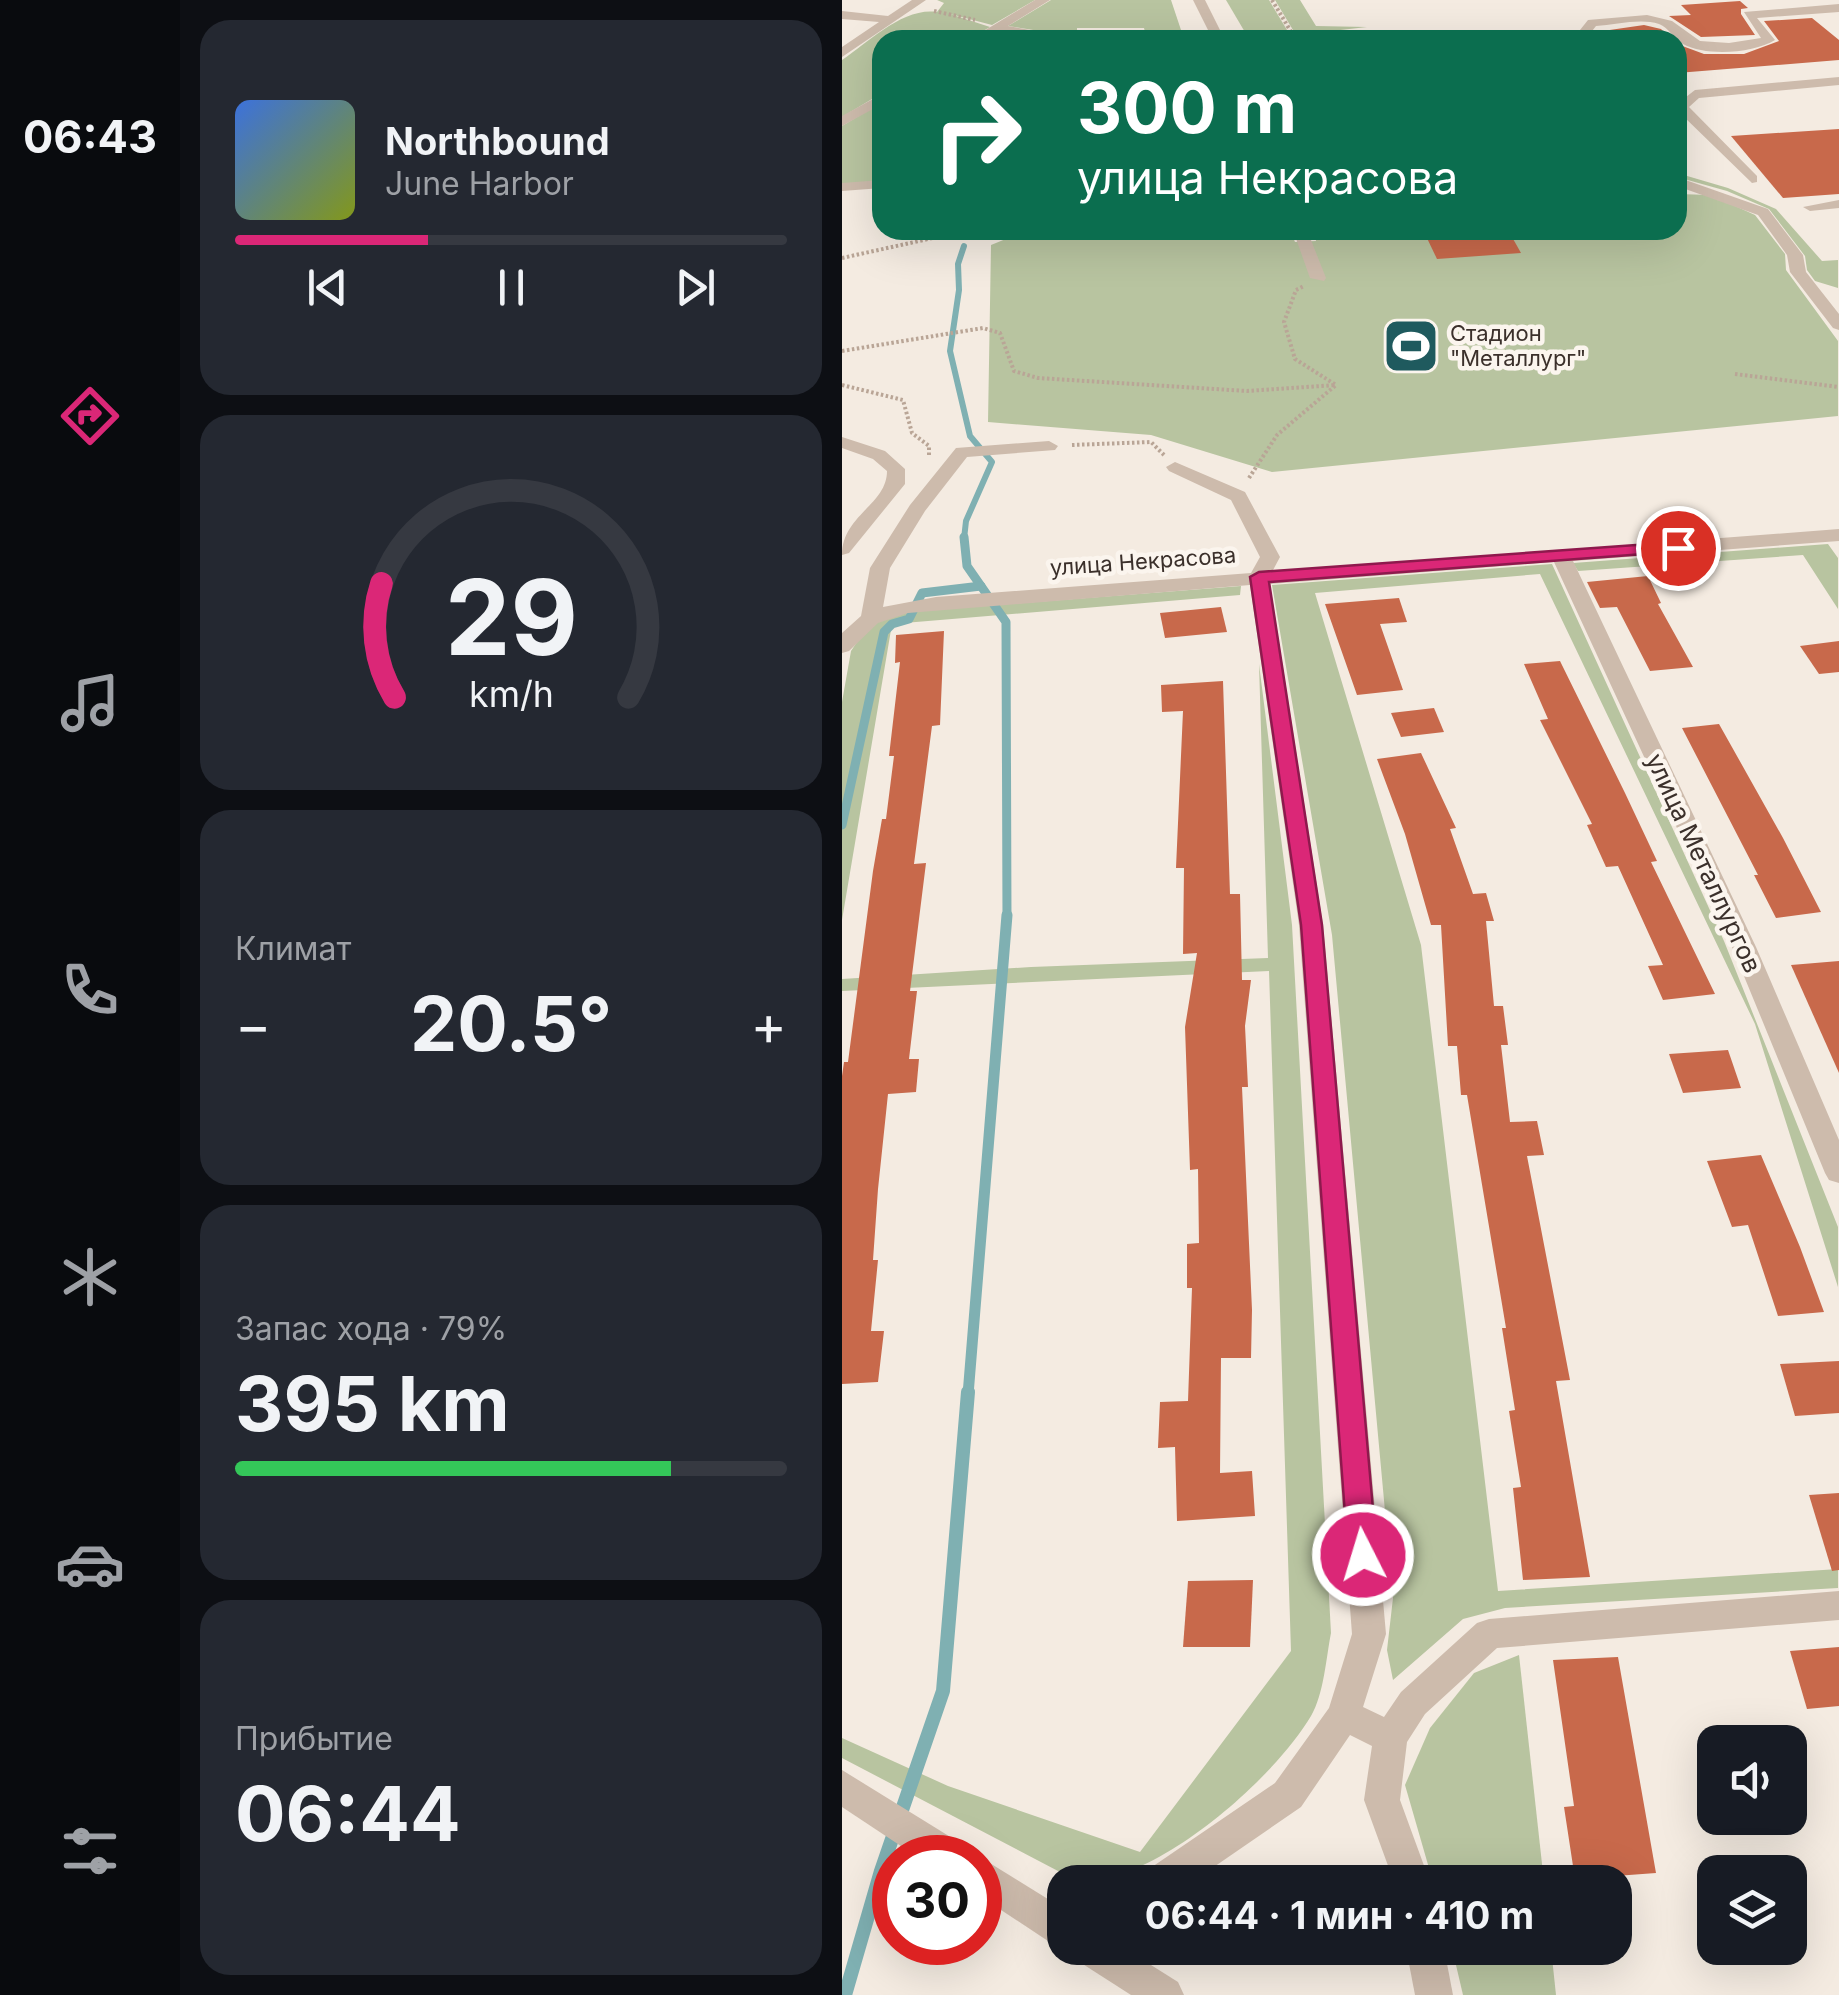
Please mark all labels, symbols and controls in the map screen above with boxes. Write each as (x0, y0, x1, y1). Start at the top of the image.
text: 300 m (1077, 65, 1297, 150)
icon: right (912, 70, 1042, 200)
text: 06:43 (23, 109, 157, 164)
text: Northbound (385, 118, 610, 164)
text: улица Некрасова (1077, 150, 1458, 205)
text: June Harbor (385, 164, 574, 203)
icon: previous (300, 260, 355, 315)
icon: pause (484, 260, 539, 315)
icon: next (668, 260, 723, 315)
sports icon: Стадион "Металлург" (1381, 316, 1441, 376)
place label: Стадион "Металлург" (1450, 320, 1586, 371)
icon: directions (55, 381, 125, 451)
pin (1636, 506, 1721, 591)
icon: arrive (1651, 521, 1706, 576)
street label: улица Некрасова (1049, 542, 1237, 580)
text: 29 (444, 554, 578, 680)
icon: music (55, 668, 125, 738)
text: km/h (469, 672, 553, 716)
street label: улица Металлургов (1640, 749, 1768, 977)
text: Климат (235, 929, 351, 968)
icon: phone (55, 955, 125, 1025)
text: 20.5° (410, 978, 612, 1069)
text: − (235, 992, 271, 1058)
text: + (751, 992, 787, 1058)
icon: climate (55, 1242, 125, 1312)
text: Запас хода · 79% (235, 1309, 507, 1348)
text: 395 km (235, 1358, 510, 1449)
position arrow (1311, 1503, 1415, 1607)
icon: car (55, 1529, 125, 1599)
text: Прибытие (235, 1719, 393, 1758)
map controls (1697, 1725, 1807, 1965)
button: sound (1697, 1725, 1807, 1835)
text: 06:44 (235, 1768, 461, 1859)
icon: filters (55, 1816, 125, 1886)
speed limit sign: 30 (872, 1835, 1002, 1965)
button: layers (1697, 1855, 1807, 1965)
text: 06:44 · 1 мин · 410 m (1145, 1892, 1534, 1938)

